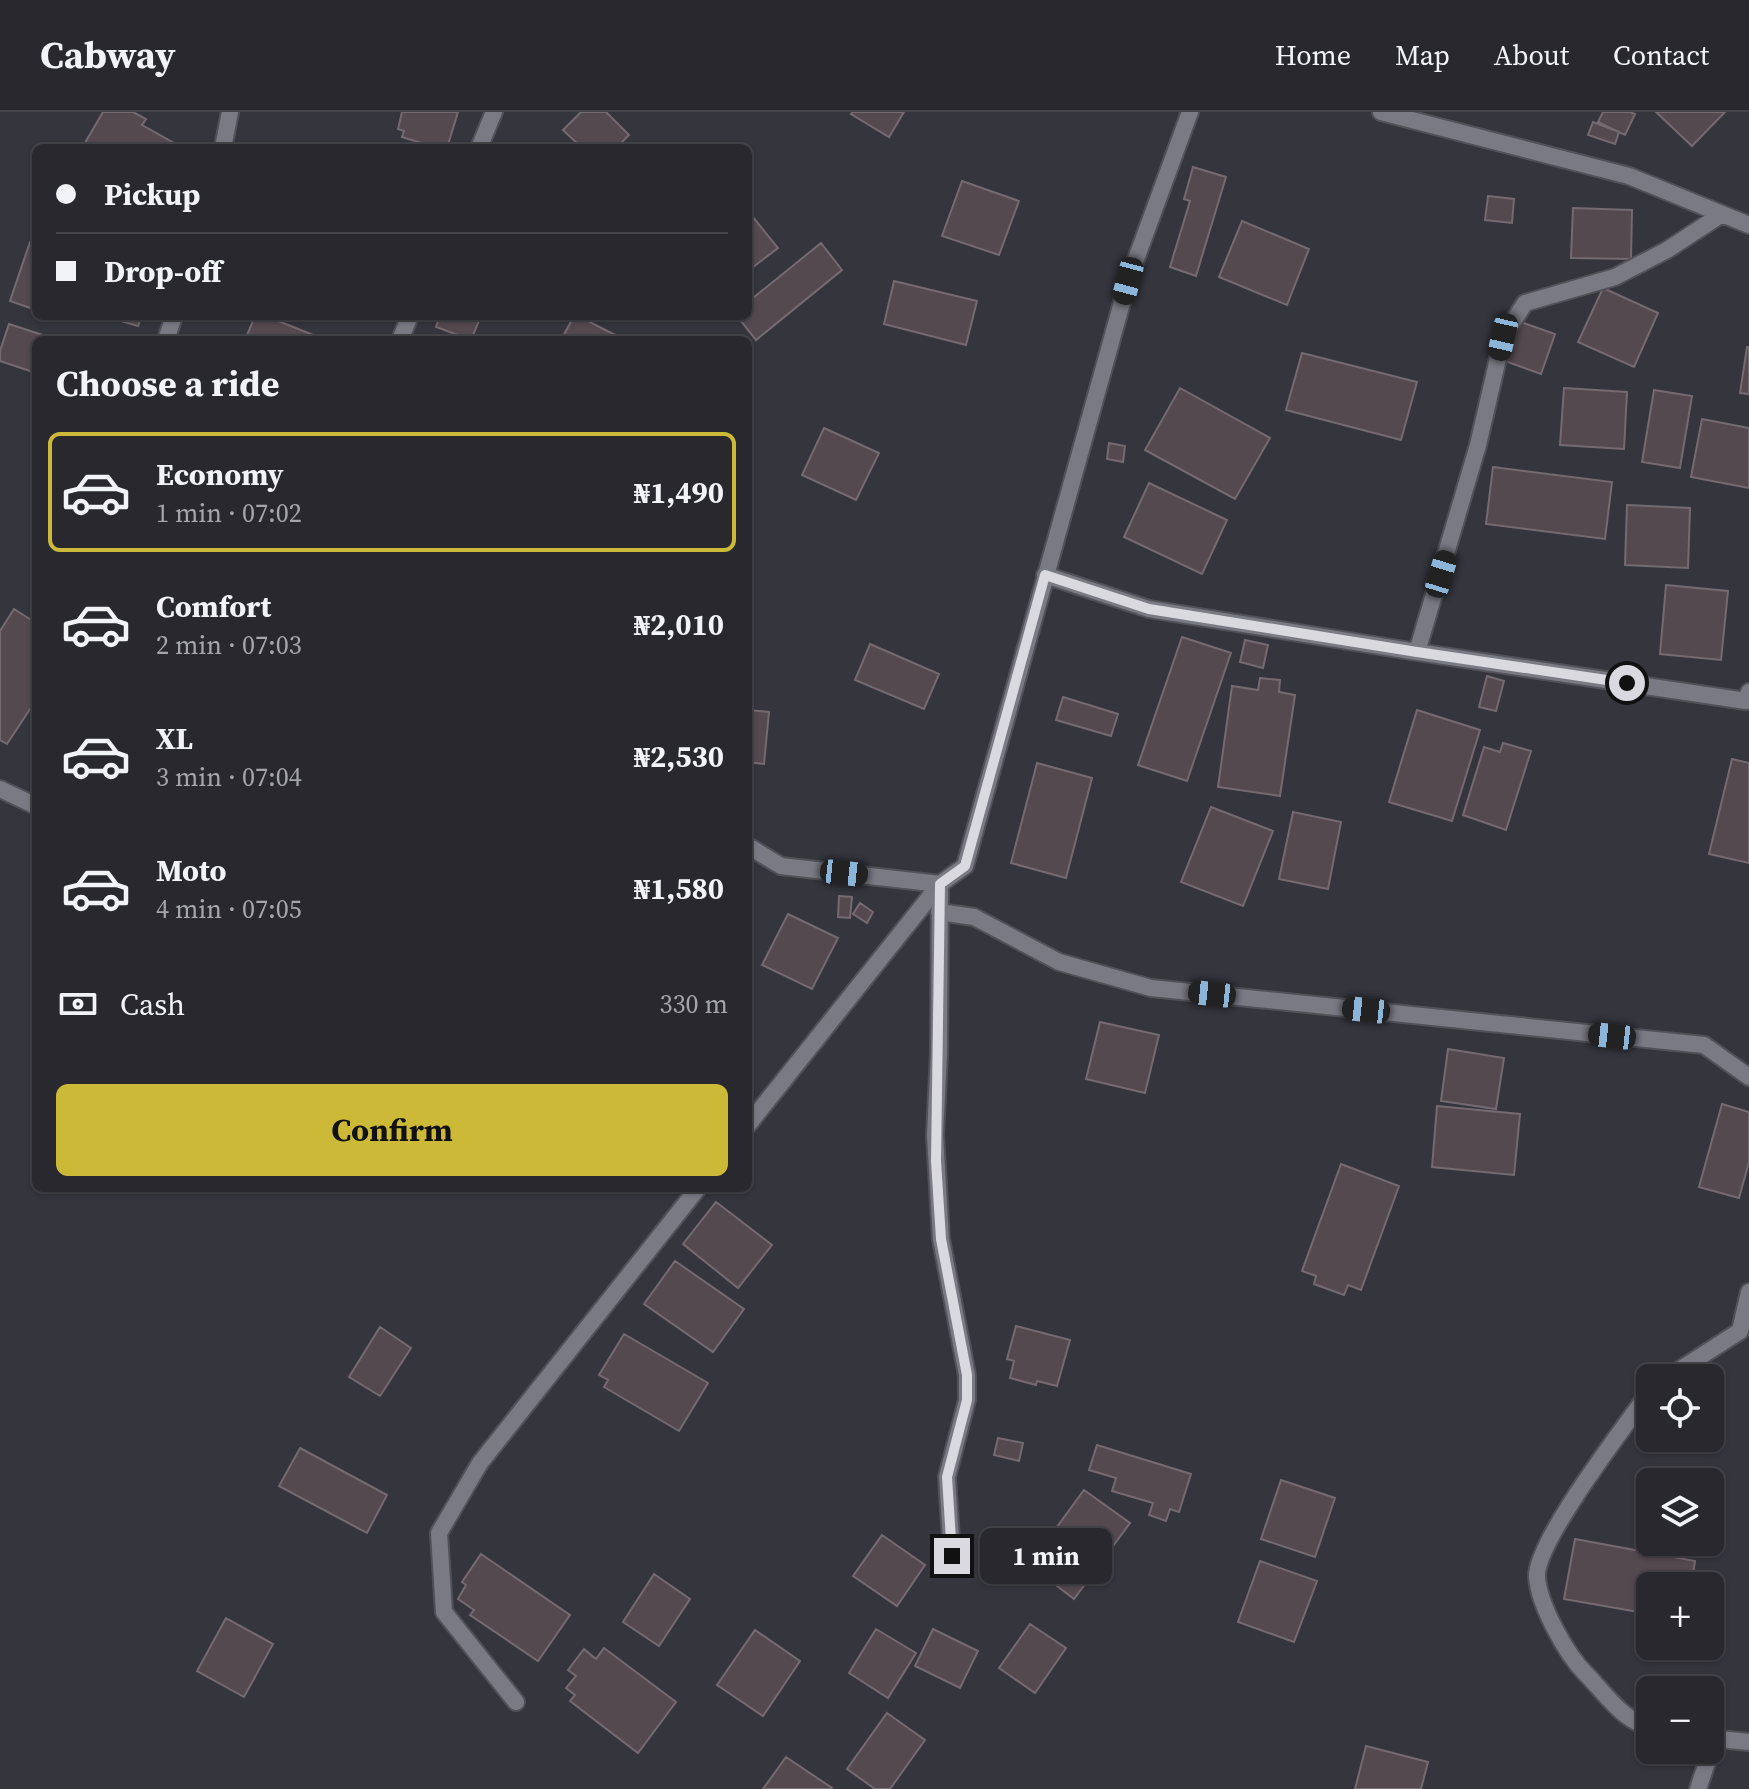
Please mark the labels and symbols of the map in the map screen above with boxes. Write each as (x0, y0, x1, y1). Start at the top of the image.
car (1110, 255, 1146, 307)
car (1486, 311, 1520, 363)
car (1423, 548, 1459, 600)
route start (1609, 665, 1645, 701)
car (819, 859, 869, 887)
car (1187, 980, 1237, 1008)
car (1341, 996, 1391, 1024)
car (1587, 1022, 1637, 1050)
callout: 1 min (980, 1528, 1112, 1584)
route end (934, 1538, 970, 1574)

